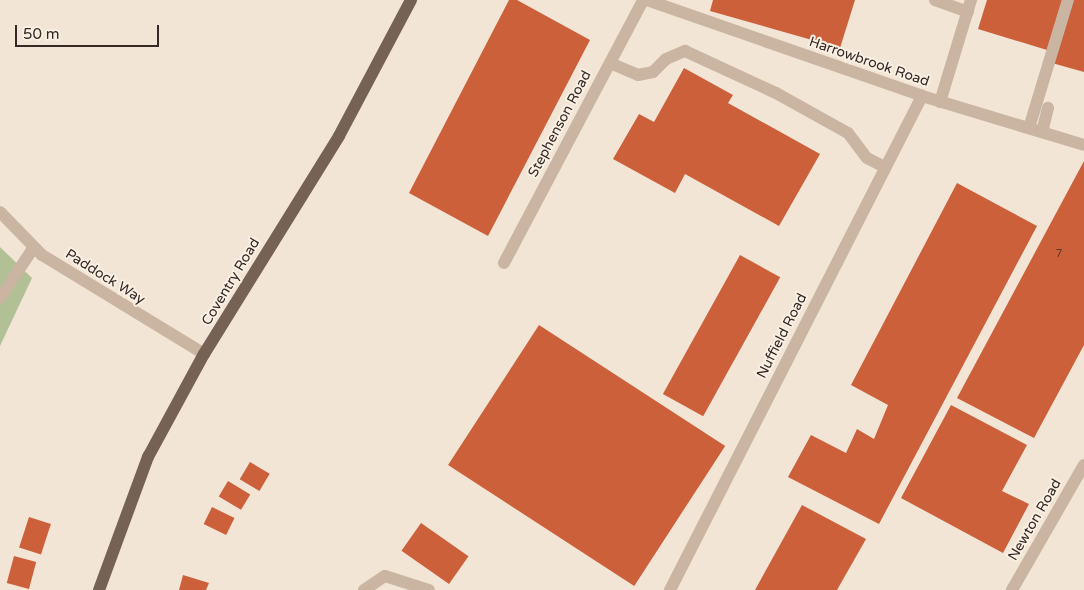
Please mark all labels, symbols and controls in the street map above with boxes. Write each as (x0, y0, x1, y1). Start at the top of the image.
scale bar (18, 15, 161, 47)
text: 50 m (23, 25, 60, 43)
street label: Harrowbrook Road (807, 34, 931, 90)
street label: Stephenson Road (525, 68, 595, 180)
street label: Coventry Road (198, 235, 264, 329)
street label: Paddock Way (62, 246, 148, 308)
house number: 7 (1056, 247, 1062, 261)
street label: Nuffield Road (753, 291, 811, 381)
street label: Newton Road (1005, 476, 1065, 564)

